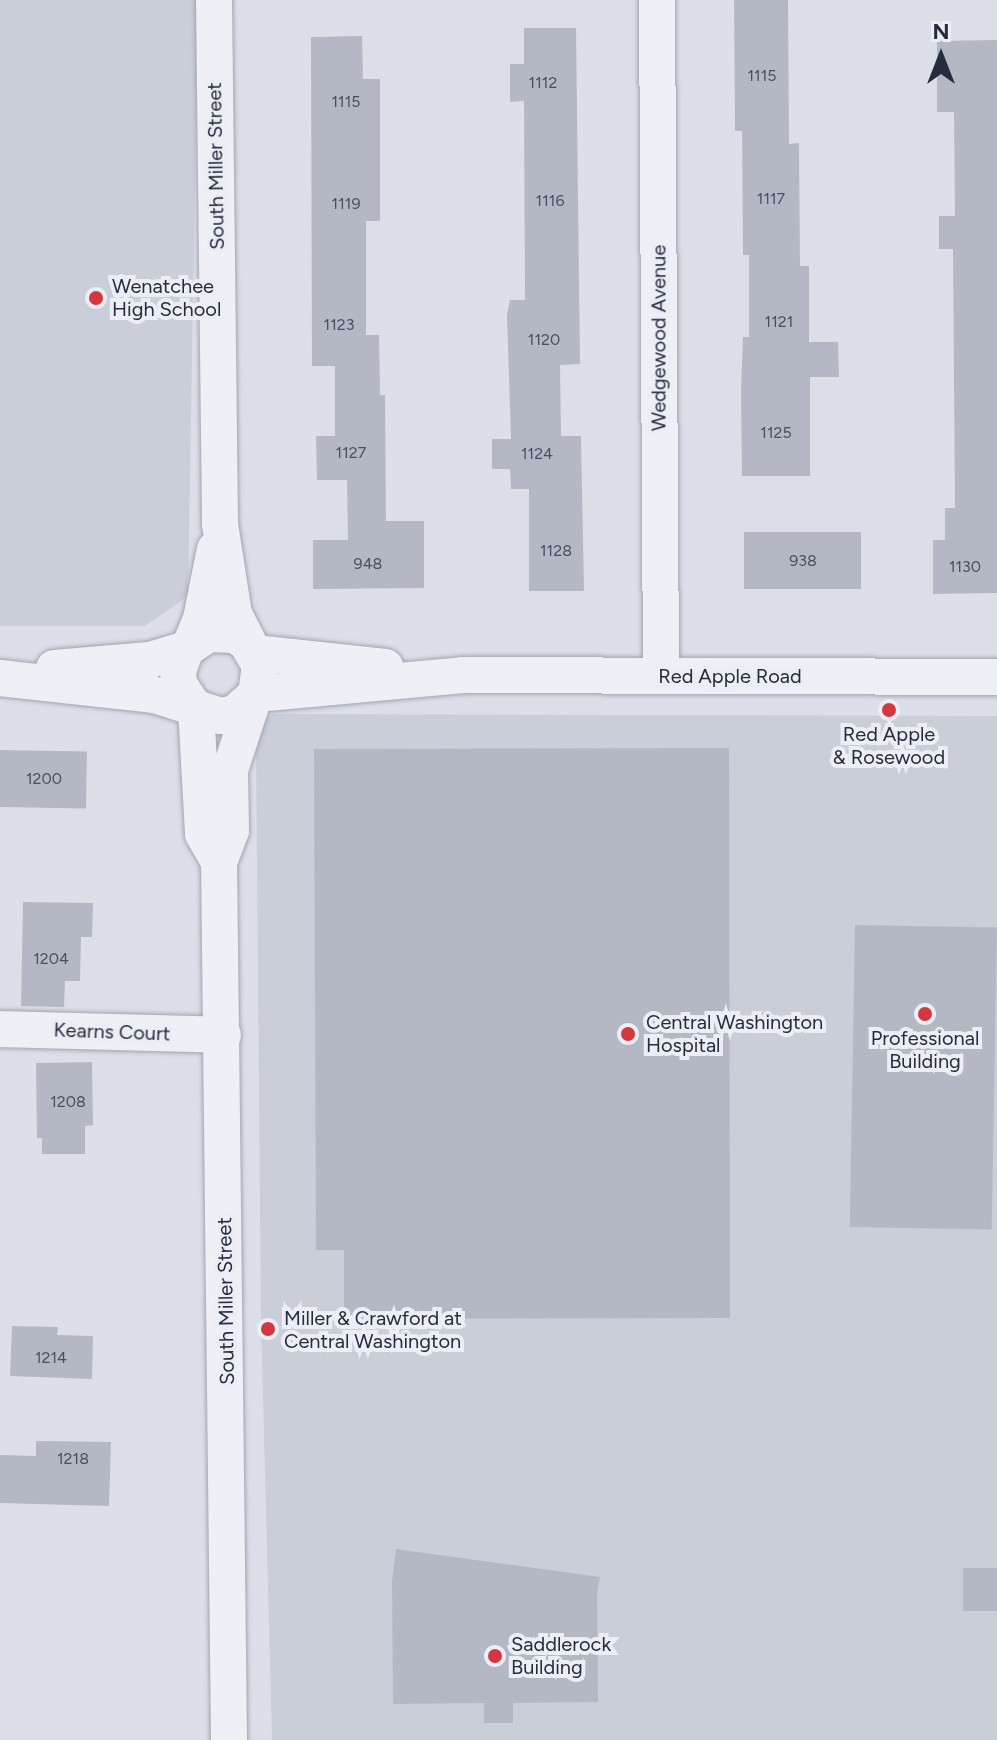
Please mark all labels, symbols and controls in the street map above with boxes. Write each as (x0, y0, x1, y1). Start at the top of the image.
north arrow (901, 16, 981, 96)
text: N (932, 18, 950, 45)
house number: 1115 (747, 66, 777, 86)
house number: 1112 (529, 73, 557, 93)
street label: South Miller Street (203, 82, 229, 250)
house number: 1115 (331, 92, 361, 112)
house number: 1117 (757, 189, 785, 209)
house number: 1116 (536, 191, 564, 211)
house number: 1119 (332, 194, 360, 214)
street label: Wedgewood Avenue (647, 245, 671, 431)
place label: Wenatchee High School (112, 274, 221, 321)
marker: Wenatchee High School (87, 289, 105, 307)
house number: 1121 (765, 312, 793, 332)
house number: 1123 (324, 315, 354, 335)
house number: 1120 (528, 330, 560, 350)
house number: 1125 (760, 423, 792, 443)
house number: 1127 (336, 443, 366, 463)
house number: 1124 (521, 444, 553, 464)
house number: 1128 (540, 541, 572, 561)
house number: 938 (789, 551, 817, 571)
house number: 948 (354, 554, 382, 574)
house number: 1130 (949, 557, 981, 577)
street label: Red Apple Road (658, 664, 802, 688)
marker: Red Apple & Rosewood (880, 701, 898, 719)
place label: Red Apple & Rosewood (833, 722, 945, 769)
house number: 1200 (26, 769, 62, 789)
house number: 1204 (33, 949, 69, 969)
marker: Professional Building (916, 1005, 934, 1023)
place label: Central Washington Hospital (646, 1010, 823, 1057)
street label: Kearns Court (53, 1018, 171, 1046)
marker: Central Washington Hospital (617, 1023, 639, 1045)
place label: Professional Building (871, 1026, 979, 1073)
house number: 1208 (50, 1092, 86, 1112)
street label: South Miller Street (213, 1217, 239, 1385)
place label: Miller & Crawford at Central Washington (284, 1306, 462, 1353)
marker: Miller & Crawford at Central Washington (259, 1320, 277, 1338)
house number: 1214 (35, 1348, 67, 1368)
house number: 1218 (57, 1449, 89, 1469)
place label: Saddlerock Building (511, 1632, 611, 1679)
marker: Saddlerock Building (486, 1647, 504, 1665)

